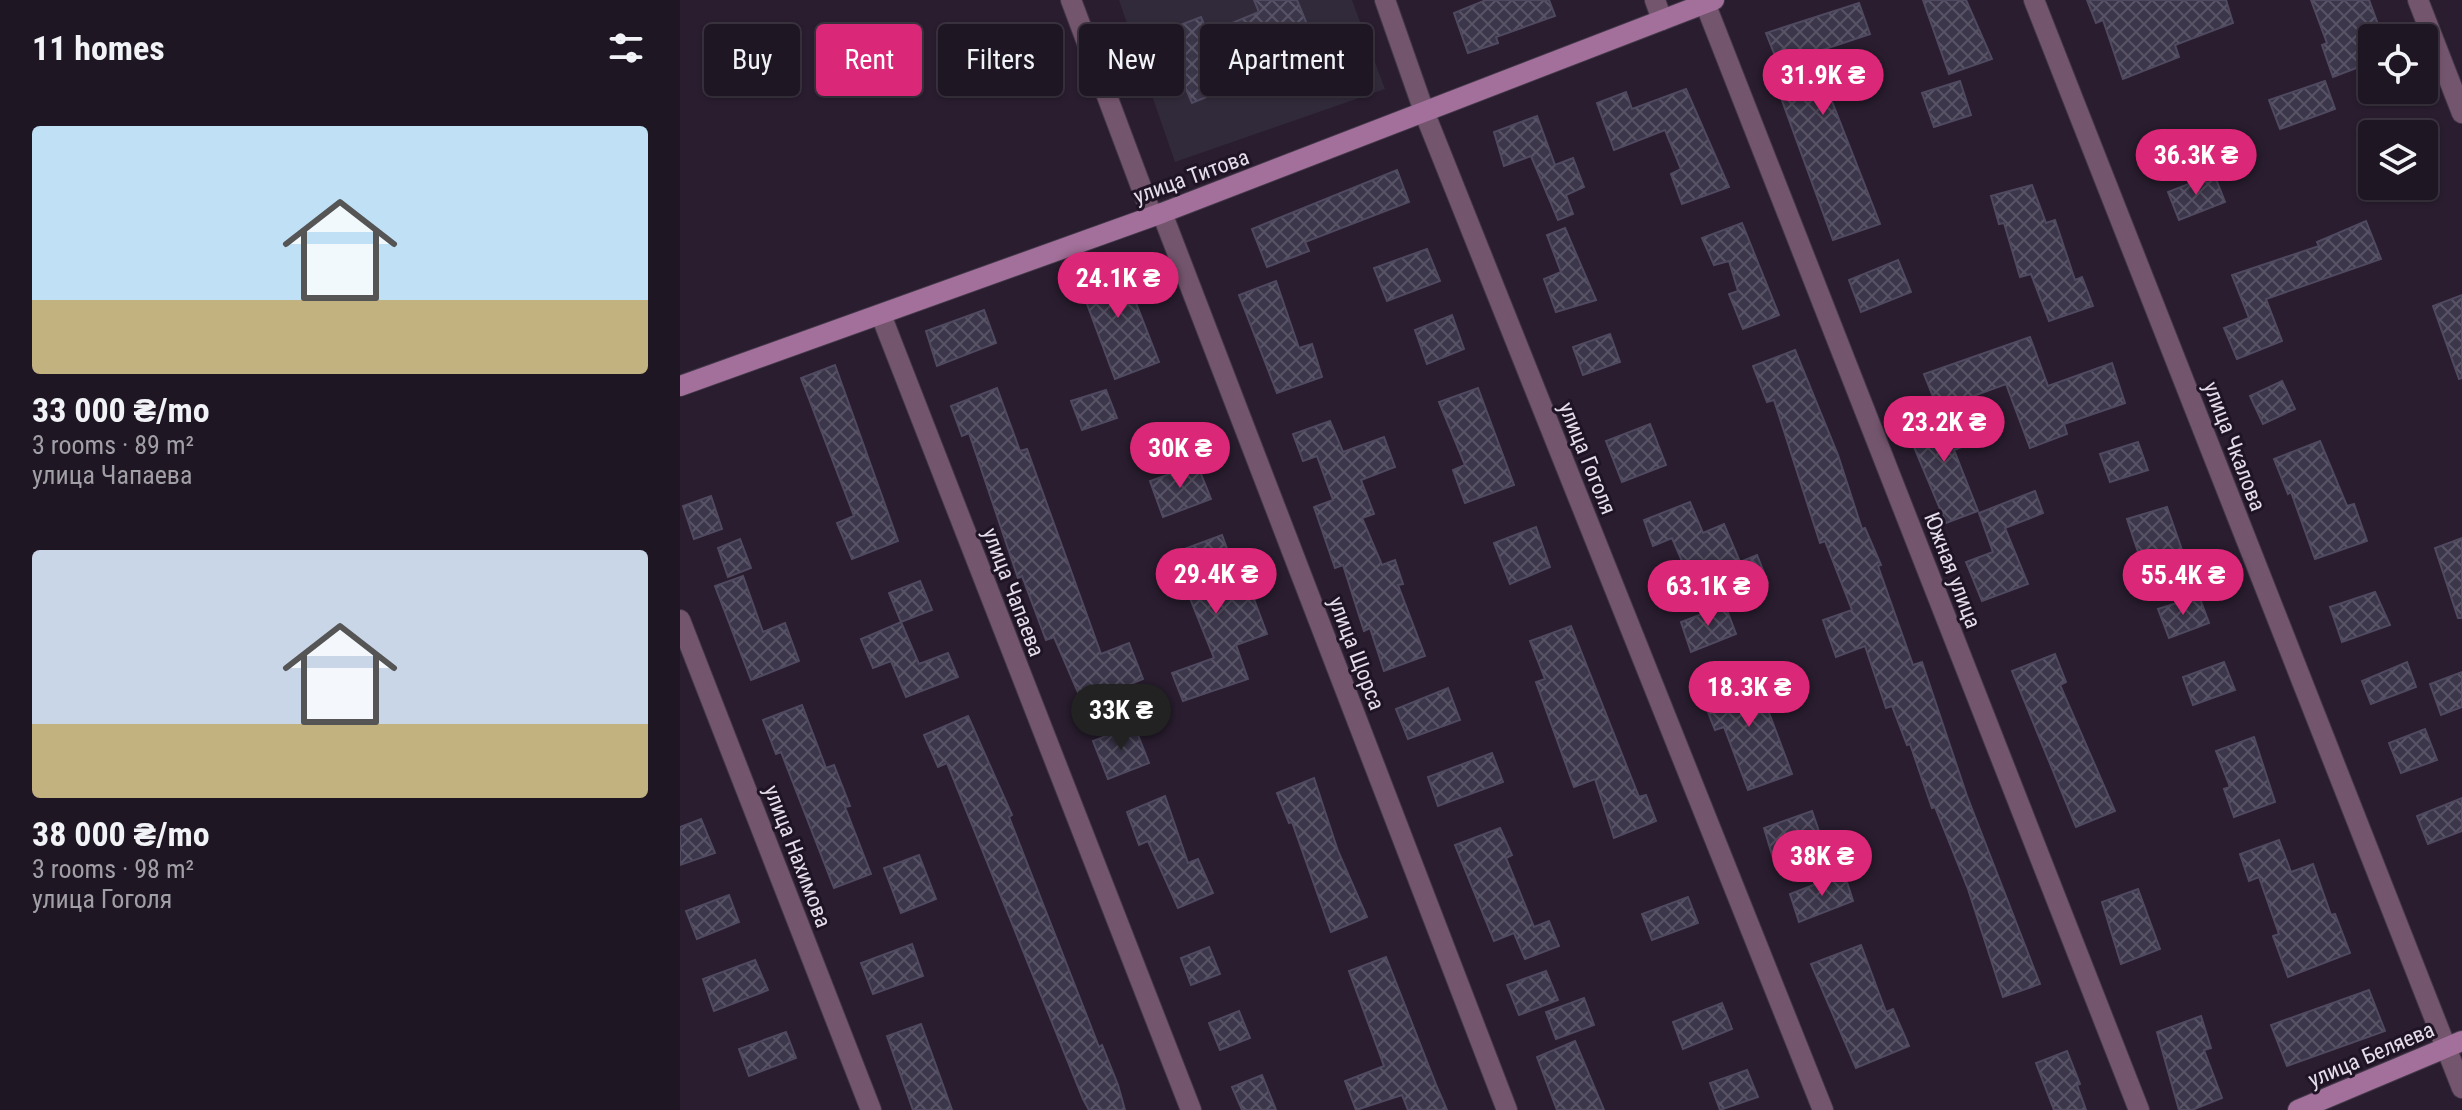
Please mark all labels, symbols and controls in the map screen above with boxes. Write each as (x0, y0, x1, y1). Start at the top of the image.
chip: Buy (704, 24, 800, 96)
chip: Rent (816, 24, 922, 96)
chip: Filters (938, 24, 1063, 96)
chip: New (1079, 24, 1184, 96)
chip: Apartment (1200, 24, 1373, 96)
map controls (2358, 24, 2438, 200)
button: locate (2358, 24, 2438, 104)
icon: filters (604, 26, 648, 70)
text: 11 homes (32, 28, 165, 68)
pin: 31.9K ₴ (1749, 49, 1897, 117)
text: 31.9K ₴ (1781, 60, 1865, 90)
button: layers (2358, 120, 2438, 200)
pin: 36.3K ₴ (2122, 129, 2270, 197)
text: 36.3K ₴ (2154, 140, 2238, 170)
street label: улица Титова (1130, 144, 1252, 209)
icon: home (268, 178, 412, 322)
pin: 24.1K ₴ (1044, 252, 1192, 320)
text: 24.1K ₴ (1076, 263, 1160, 293)
street label: улица Чкалова (2198, 378, 2271, 514)
text: 33 000 ₴/mo (32, 390, 210, 430)
pin: 23.2K ₴ (1870, 396, 2018, 464)
street label: улица Гоголя (1554, 398, 1621, 518)
text: 23.2K ₴ (1902, 407, 1986, 437)
pin: 30K ₴ (1124, 422, 1236, 490)
text: 3 rooms · 89 m² (32, 430, 194, 460)
text: 30K ₴ (1148, 433, 1212, 463)
text: улица Чапаева (32, 460, 192, 490)
street label: Южная улица (1919, 509, 1986, 632)
street label: улица Чапаева (978, 524, 1050, 660)
pin: 29.4K ₴ (1142, 548, 1290, 616)
pin: 55.4K ₴ (2109, 549, 2257, 617)
text: 29.4K ₴ (1174, 559, 1258, 589)
pin: 63.1K ₴ (1634, 560, 1782, 628)
text: 55.4K ₴ (2141, 560, 2225, 590)
text: 63.1K ₴ (1666, 571, 1750, 601)
street label: улица Щорса (1323, 593, 1390, 713)
icon: home (268, 602, 412, 746)
pin: 18.3K ₴ (1675, 661, 1823, 729)
text: 18.3K ₴ (1707, 672, 1791, 702)
pin: 33K ₴ (1065, 684, 1177, 752)
text: 33K ₴ (1089, 695, 1153, 725)
street label: улица Нахимова (759, 782, 836, 931)
text: 38 000 ₴/mo (32, 814, 210, 854)
pin: 38K ₴ (1766, 830, 1878, 898)
text: 38K ₴ (1790, 841, 1854, 871)
text: 3 rooms · 98 m² (32, 854, 194, 884)
text: улица Гоголя (32, 884, 172, 914)
street label: улица Беляева (2304, 1017, 2438, 1092)

